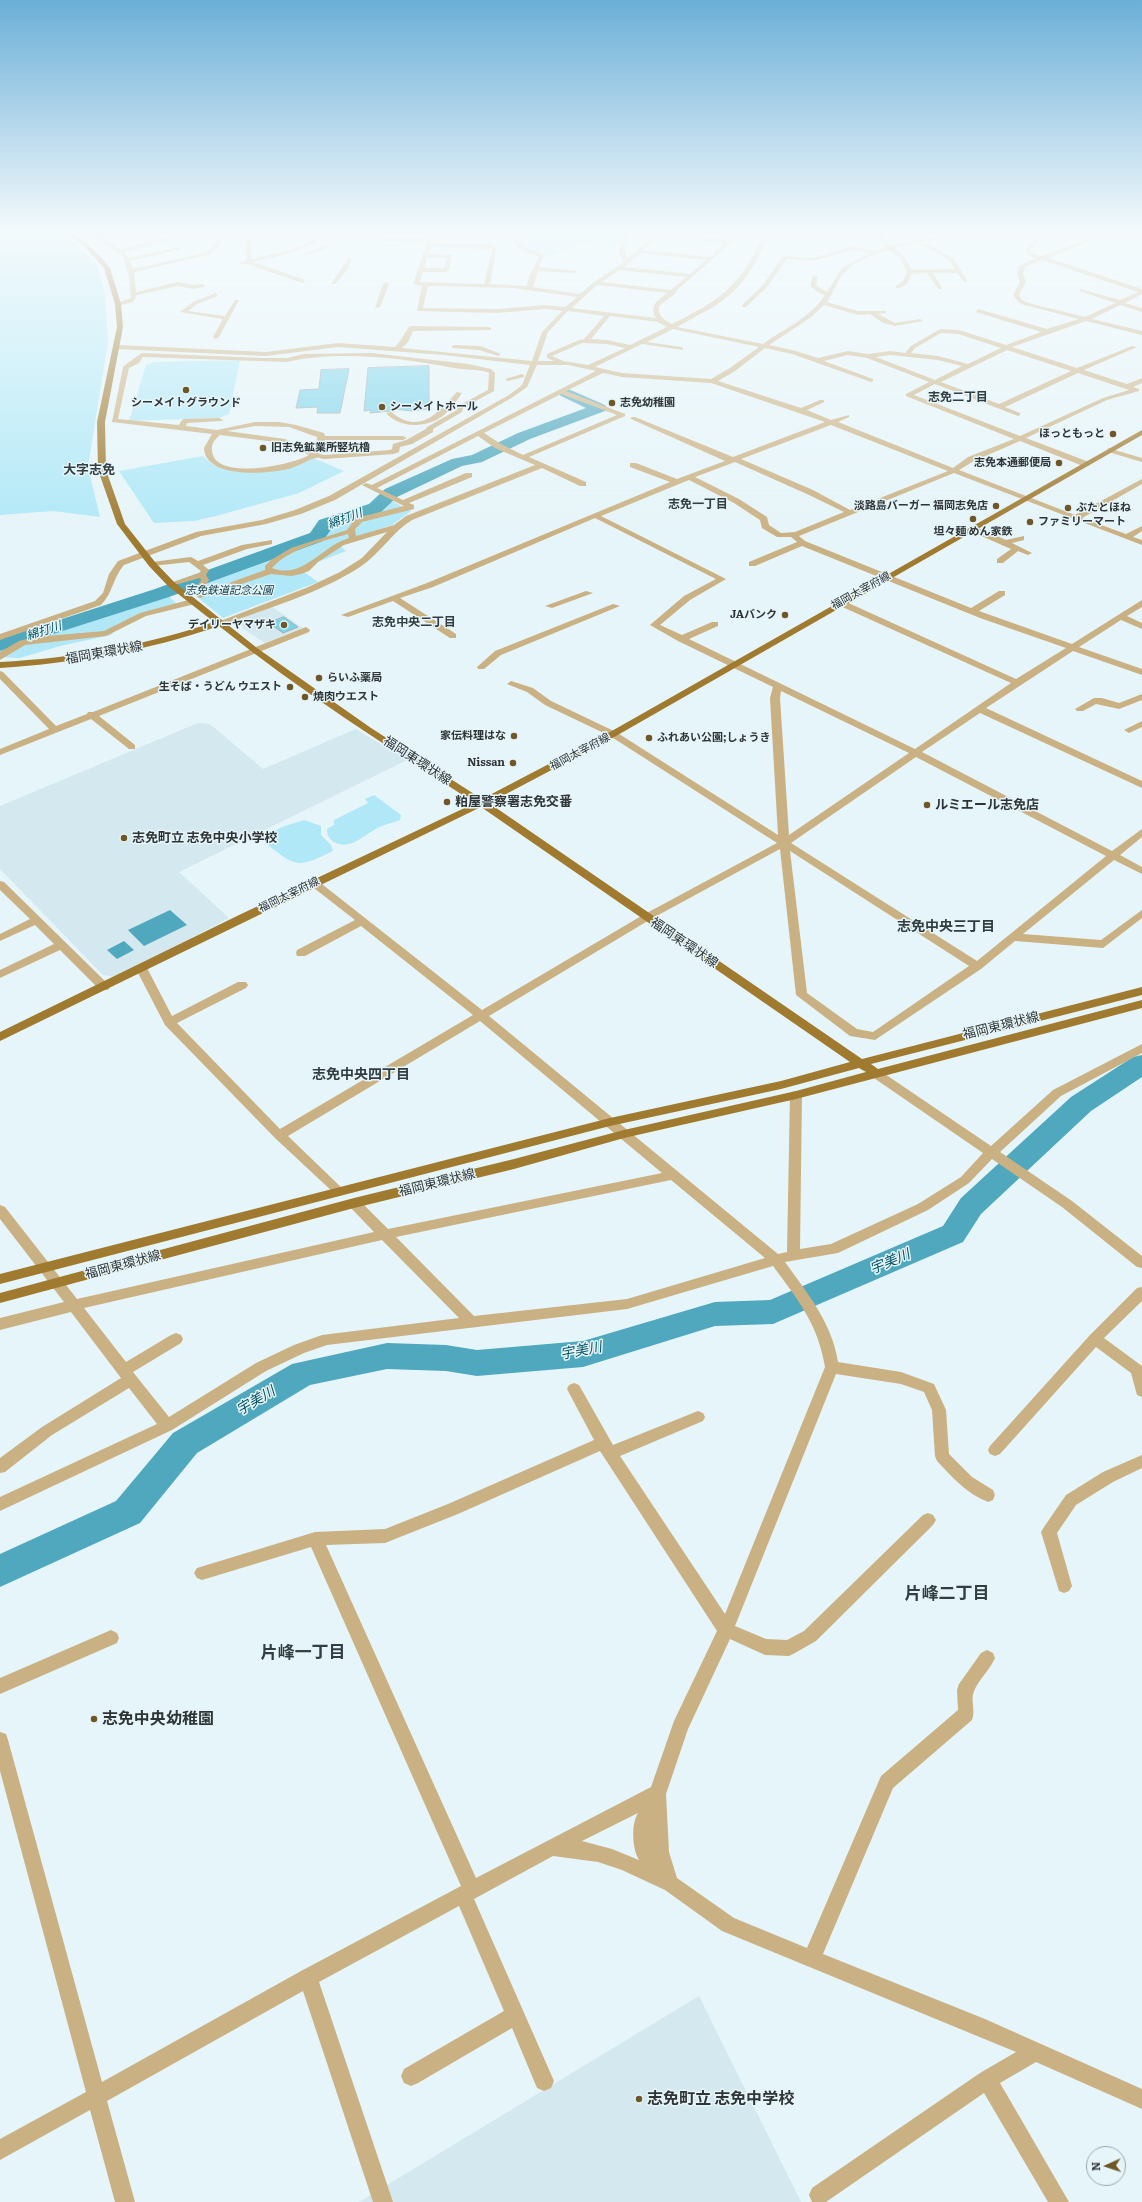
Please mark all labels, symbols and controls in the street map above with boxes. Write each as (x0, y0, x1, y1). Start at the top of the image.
marker: シーメイトグラウンド (181, 385, 191, 395)
district label: 志免二丁目 (928, 390, 988, 404)
place label: シーメイトグラウンド (131, 396, 241, 410)
place label: 志免幼稚園 (620, 396, 675, 410)
marker: 志免幼稚園 (607, 398, 617, 408)
place label: シーメイトホール (390, 400, 478, 414)
marker: シーメイトホール (377, 402, 387, 412)
place label: ほっともっと (1039, 427, 1105, 441)
marker: ほっともっと (1108, 429, 1118, 439)
place label: 旧志免鉱業所竪坑櫓 (271, 441, 370, 455)
marker: 旧志免鉱業所竪坑櫓 (258, 443, 268, 453)
place label: 志免本通郵便局 (974, 456, 1051, 470)
marker: 志免本通郵便局 (1054, 458, 1064, 468)
district label: 大字志免 (63, 462, 115, 478)
district label: 志免一丁目 (668, 497, 728, 511)
place label: 淡路島バーガー 福岡志免店 (854, 499, 988, 513)
marker: 淡路島バーガー 福岡志免店 (991, 501, 1001, 511)
place label: ぶたとほね (1076, 501, 1131, 515)
marker: ぶたとほね (1063, 503, 1073, 513)
water label: 綿打川 (326, 506, 364, 532)
marker: 坦々麺 めん家鉄 (968, 514, 978, 524)
place label: ファミリーマート (1038, 515, 1126, 529)
marker: ファミリーマート (1025, 517, 1035, 527)
place label: 坦々麺 めん家鉄 (933, 525, 1013, 539)
street label: 福岡太宰府線 (829, 569, 893, 613)
park label: 志免鉄道記念公園 (185, 584, 273, 598)
place label: JAバンク (730, 608, 777, 622)
marker: JAバンク (780, 610, 790, 620)
district label: 志免中央二丁目 (372, 615, 456, 629)
place label: デイリーヤマザキ (188, 618, 276, 632)
water label: 綿打川 (25, 619, 63, 643)
marker: デイリーヤマザキ (279, 620, 289, 630)
street label: 福岡東環状線 (64, 639, 144, 667)
place label: らいふ薬局 (327, 671, 382, 685)
marker: らいふ薬局 (314, 673, 324, 683)
place label: 生そば・うどん ウエスト (159, 680, 282, 694)
marker: 生そば・うどん ウエスト (285, 682, 295, 692)
place label: 焼肉ウエスト (313, 690, 379, 704)
marker: 焼肉ウエスト (300, 692, 310, 702)
place label: 家伝料理はな (440, 729, 506, 743)
marker: 家伝料理はな (509, 731, 519, 741)
street label: 福岡太宰府線 (548, 731, 612, 773)
place label: ふれあい公園;しょうき (657, 731, 771, 745)
street label: 福岡東環状線 (380, 733, 454, 789)
marker: ふれあい公園;しょうき (644, 733, 654, 743)
place label: Nissan (467, 756, 505, 770)
marker: Nissan (508, 758, 518, 768)
place label: 粕屋警察署志免交番 (455, 794, 572, 810)
marker: 粕屋警察署志免交番 (442, 797, 452, 807)
place label: ルミエール志免店 (935, 797, 1039, 813)
marker: ルミエール志免店 (922, 800, 932, 810)
place label: 志免町立 志免中央小学校 (132, 830, 278, 846)
marker: 志免町立 志免中央小学校 (119, 833, 129, 843)
street label: 福岡太宰府線 (256, 875, 322, 915)
street label: 福岡東環状線 (647, 915, 721, 971)
district label: 志免中央三丁目 (897, 919, 995, 935)
street label: 福岡東環状線 (961, 1009, 1041, 1043)
district label: 志免中央四丁目 (312, 1067, 410, 1083)
street label: 福岡東環状線 (397, 1166, 477, 1200)
water label: 宇美川 (867, 1246, 913, 1278)
street label: 福岡東環状線 (83, 1247, 163, 1283)
water label: 宇美川 (559, 1339, 603, 1363)
water label: 宇美川 (234, 1383, 278, 1419)
district label: 片峰二丁目 (905, 1584, 989, 1604)
district label: 片峰一丁目 (261, 1643, 345, 1663)
place label: 志免中央幼稚園 (102, 1709, 214, 1729)
marker: 志免中央幼稚園 (89, 1714, 99, 1724)
place label: 志免町立 志免中学校 (647, 2089, 794, 2109)
marker: 志免町立 志免中学校 (634, 2094, 644, 2104)
north arrow (1086, 2146, 1126, 2186)
text: N (1087, 2162, 1103, 2172)

